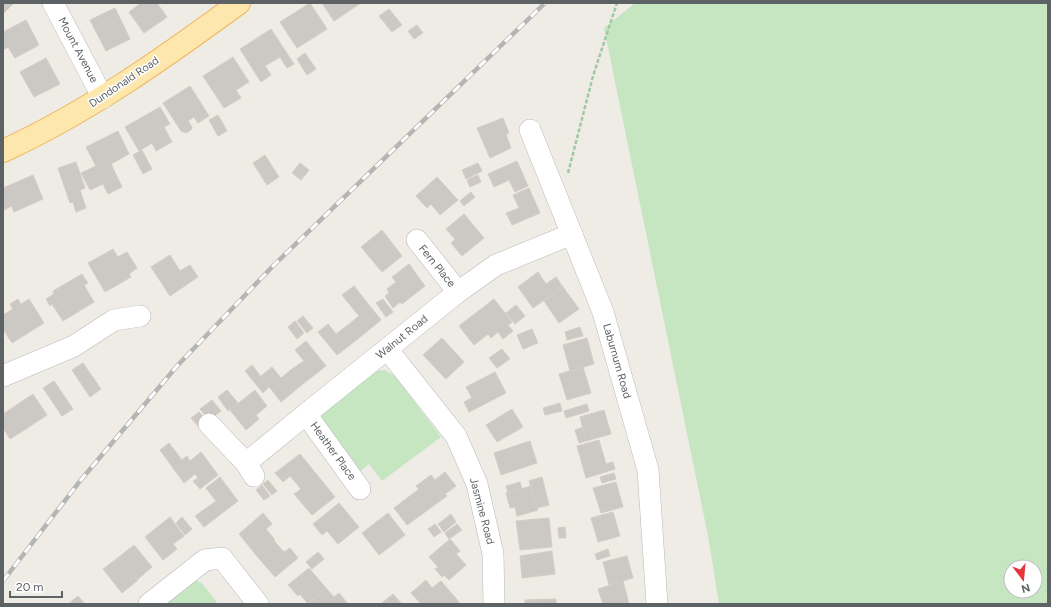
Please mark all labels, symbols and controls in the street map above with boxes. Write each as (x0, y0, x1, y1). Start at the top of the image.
street label: Mount Avenue (55, 15, 101, 85)
street label: Dundonald Road (87, 54, 161, 110)
street label: Fern Place (416, 242, 458, 290)
street label: Walnut Road (374, 312, 430, 362)
street label: Laburnum Road (600, 322, 634, 400)
street label: Heather Place (307, 419, 359, 483)
street label: Jasmine Road (467, 476, 497, 546)
north arrow (1003, 559, 1043, 599)
scale bar (10, 573, 62, 599)
text: 20 m (16, 580, 44, 594)
text: N (1020, 581, 1032, 596)

